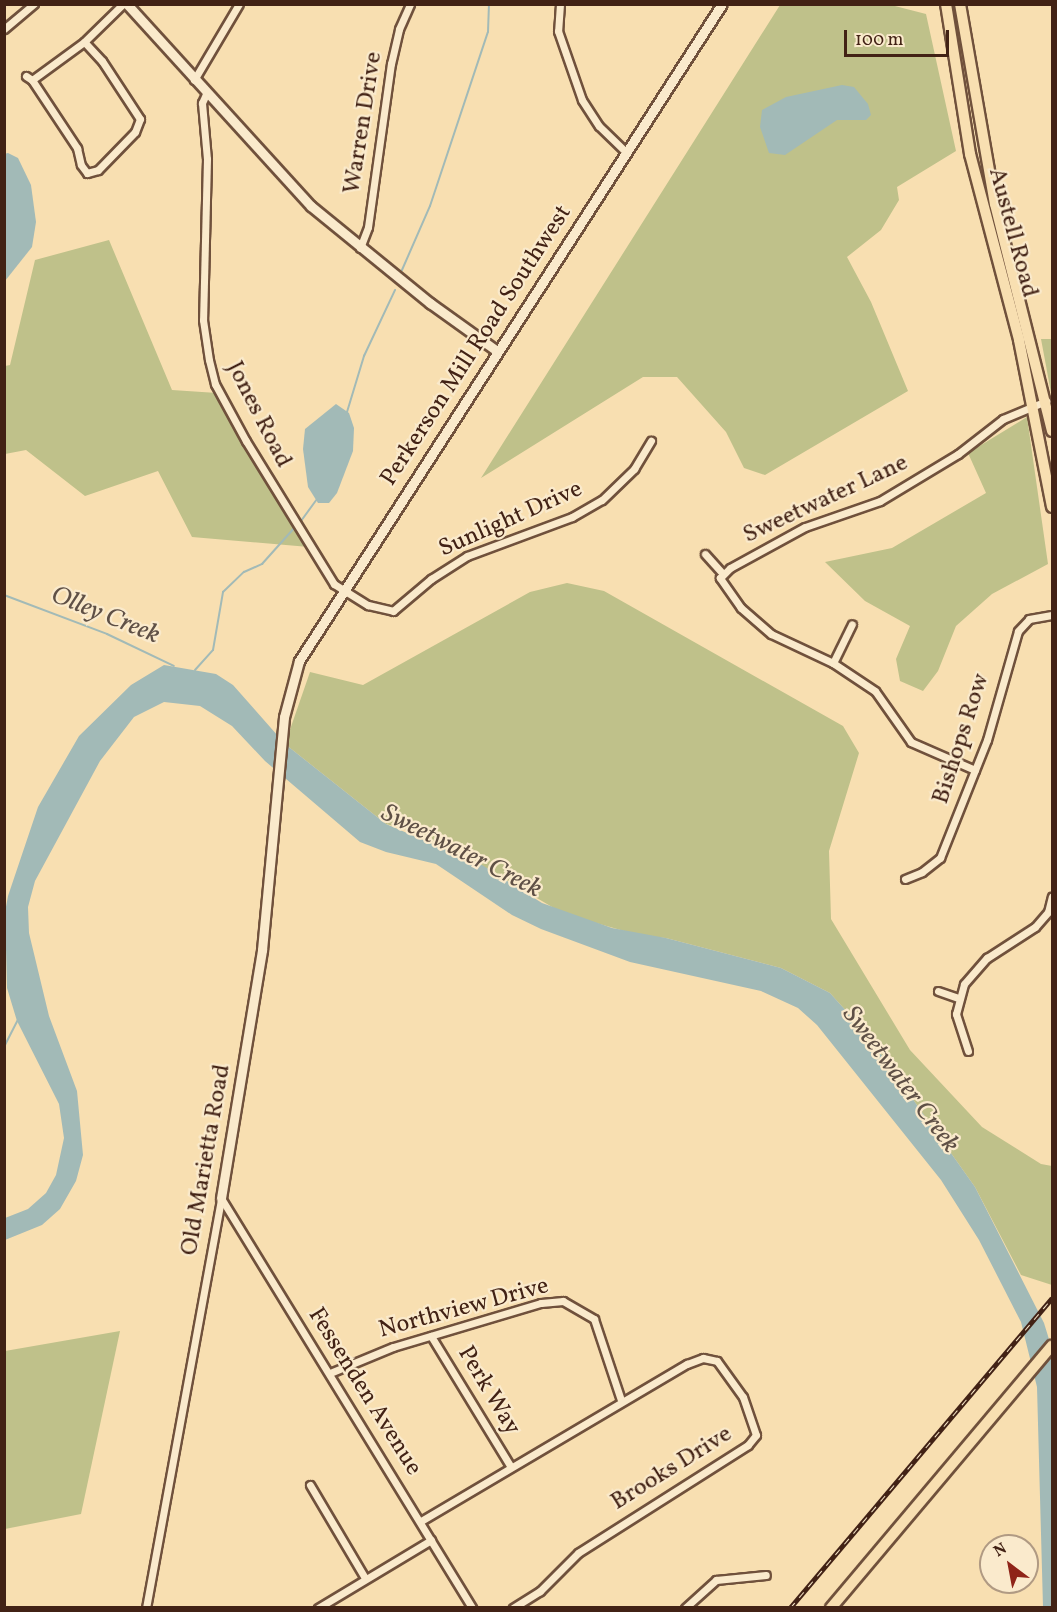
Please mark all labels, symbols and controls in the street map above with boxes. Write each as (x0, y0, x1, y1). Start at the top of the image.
scale bar (847, 18, 952, 56)
text: 100 m (855, 28, 904, 53)
street label: Warren Drive (339, 50, 389, 196)
street label: Austell Road (981, 165, 1043, 301)
street label: Perkerson Mill Road Southwest (375, 200, 579, 492)
street label: Jones Road (219, 357, 297, 473)
street label: Sweetwater Lane (739, 449, 913, 551)
street label: Sunlight Drive (435, 476, 587, 564)
water label: Olley Creek (46, 580, 164, 652)
street label: Bishops Row (927, 670, 997, 808)
water label: Sweetwater Creek (376, 798, 546, 906)
water label: Sweetwater Creek (835, 1000, 965, 1160)
street label: Old Marietta Road (176, 1062, 238, 1258)
street label: Northview Drive (376, 1272, 552, 1346)
street label: Fessenden Avenue (301, 1303, 427, 1481)
street label: Perk Way (450, 1341, 526, 1441)
street label: Brooks Drive (606, 1420, 738, 1518)
north arrow (979, 1534, 1039, 1594)
text: N (990, 1538, 1011, 1563)

